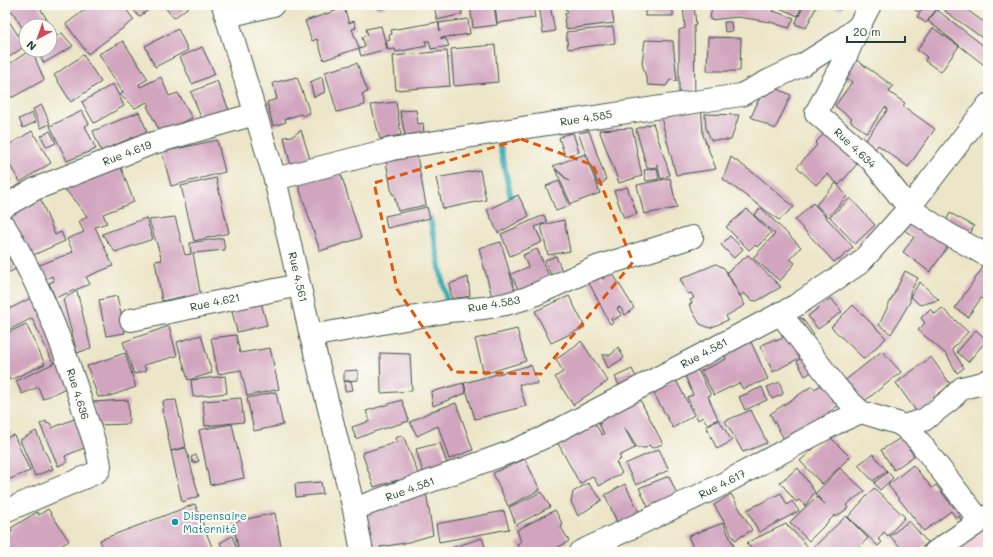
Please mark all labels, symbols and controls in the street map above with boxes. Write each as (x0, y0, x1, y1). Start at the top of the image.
north arrow (18, 18, 58, 58)
scale bar (847, 18, 905, 44)
text: 20 m (853, 23, 881, 39)
text: N (23, 38, 39, 54)
street label: Rue 4.585 (559, 106, 613, 129)
street label: Rue 4.634 (831, 124, 880, 171)
street label: Rue 4.619 (100, 136, 154, 169)
street label: Rue 4.561 (285, 250, 312, 303)
street label: Rue 4.621 (188, 289, 241, 314)
street label: Rue 4.583 (467, 291, 522, 315)
street label: Rue 4.581 (678, 334, 730, 371)
street label: Rue 4.636 (64, 366, 93, 421)
street label: Rue 4.617 (696, 465, 748, 502)
street label: Rue 4.581 (383, 473, 436, 504)
place label: Dispensaire Maternité (183, 508, 247, 536)
marker: Dispensaire Maternité (170, 517, 180, 527)

